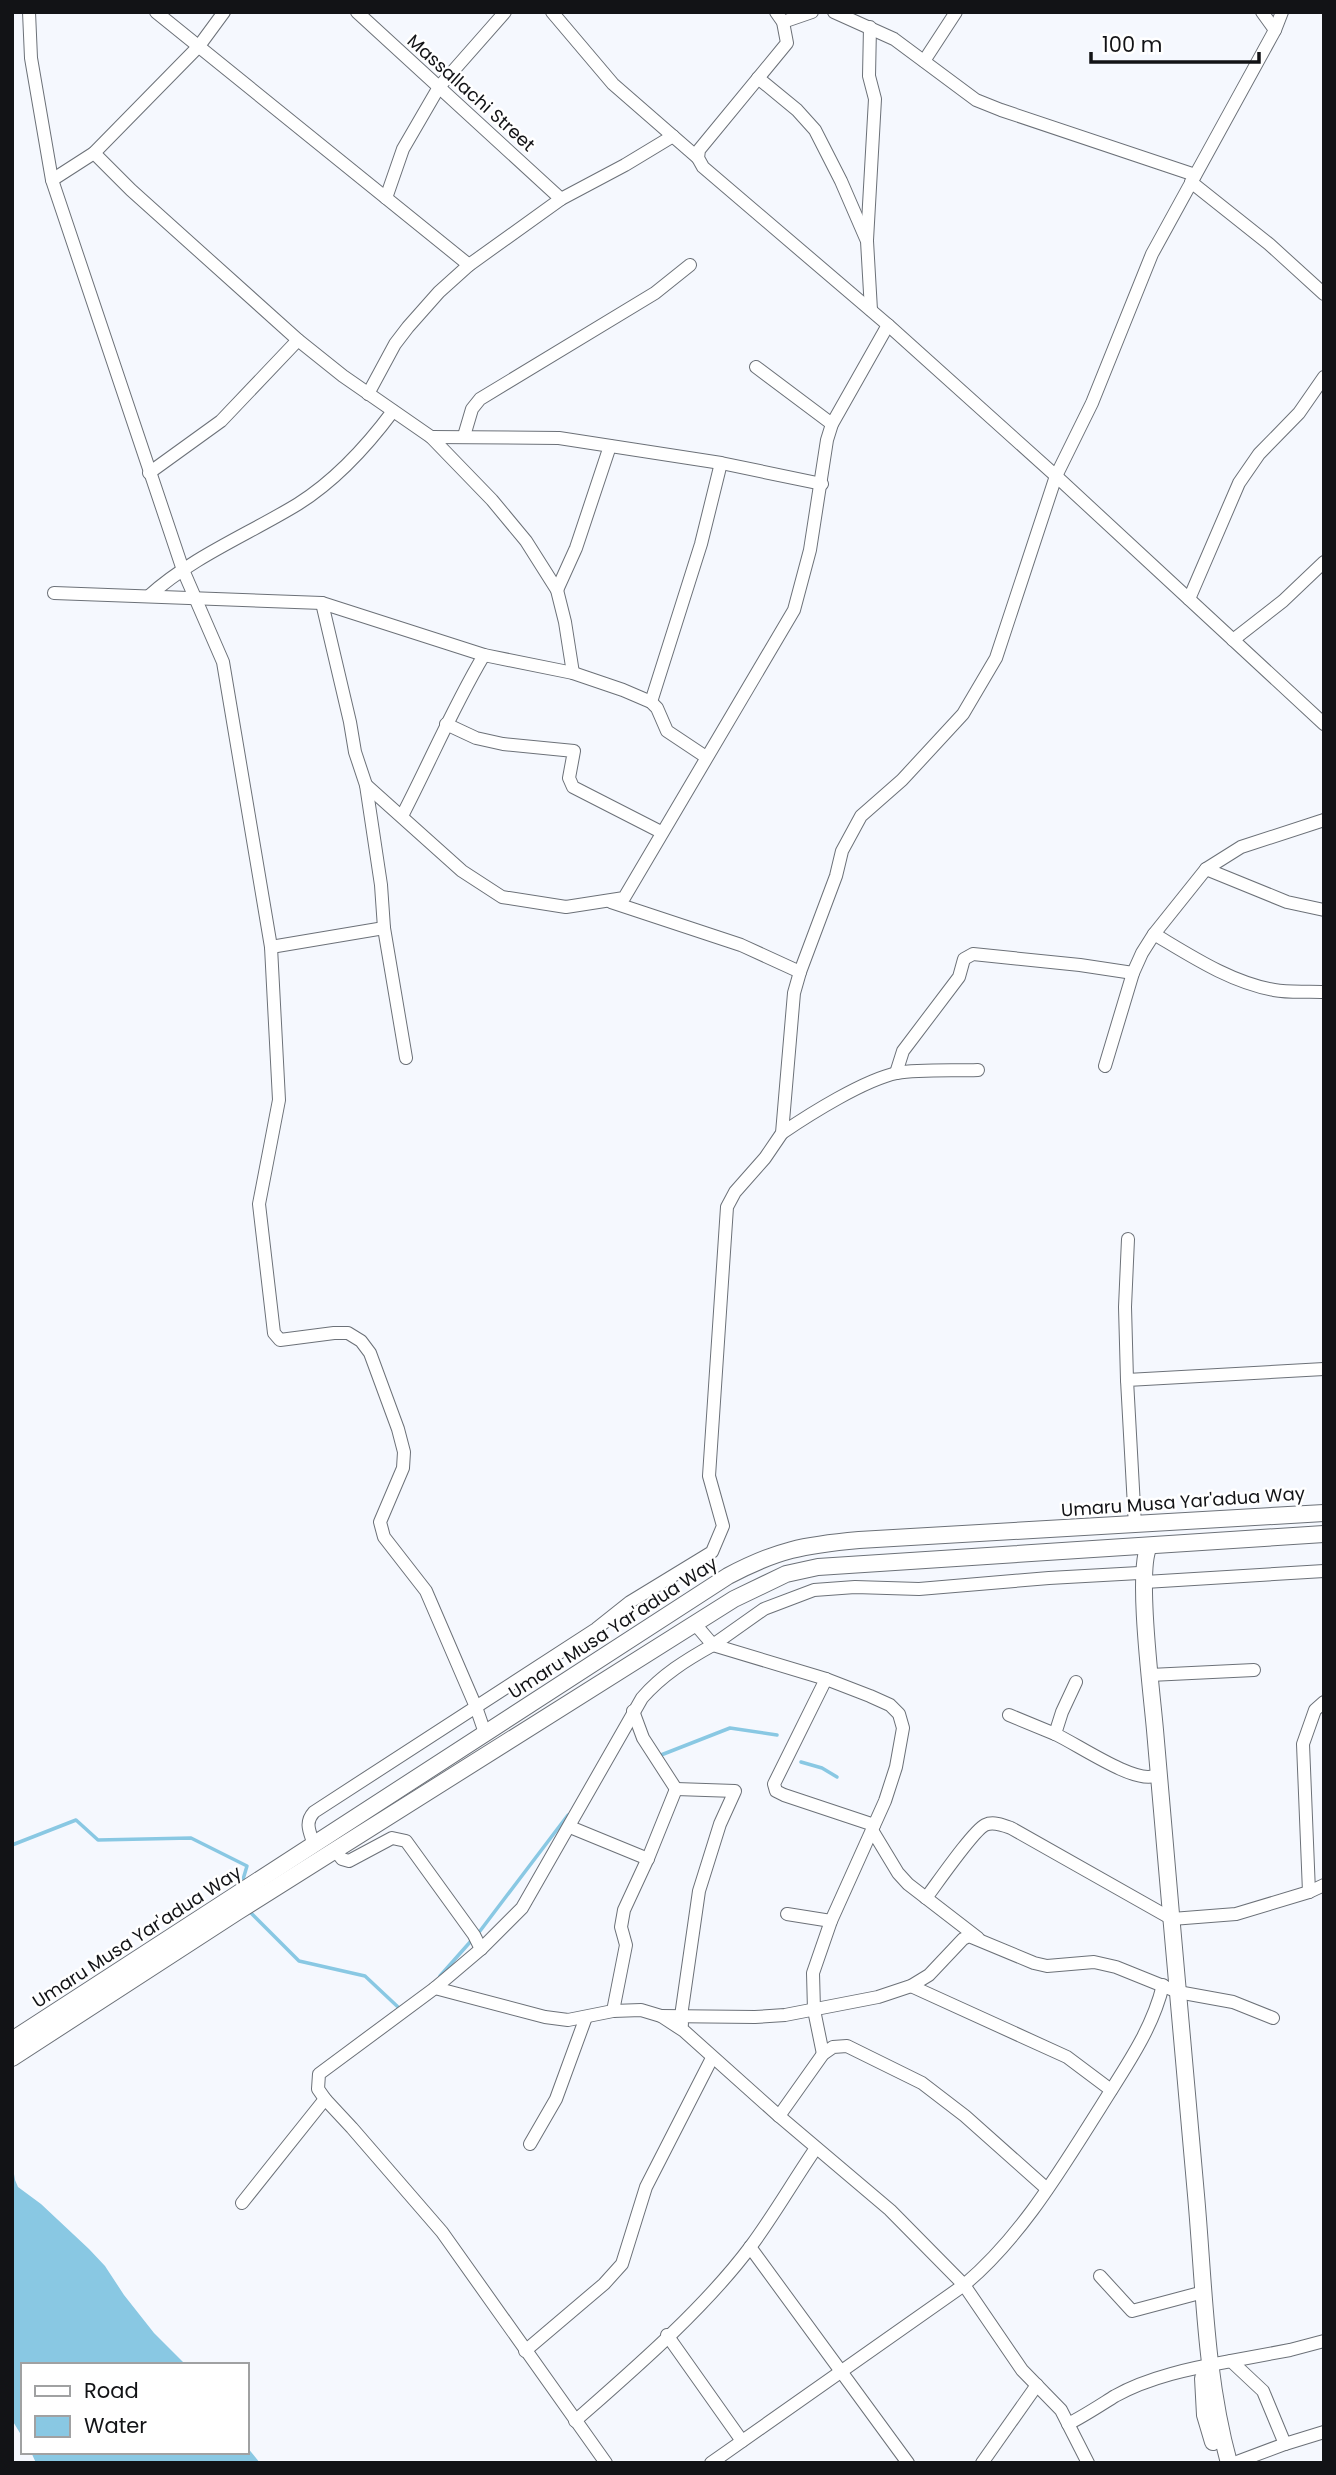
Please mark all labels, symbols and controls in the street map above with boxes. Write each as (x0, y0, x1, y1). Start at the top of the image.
scale bar (1091, 21, 1259, 65)
street label: Massallachi Street (402, 28, 541, 157)
text: 100 m (1102, 30, 1162, 59)
street label: Umaru Musa Yar'adua Way (1060, 1481, 1306, 1522)
street label: Umaru Musa Yar'adua Way (503, 1551, 722, 1705)
street label: Umaru Musa Yar'adua Way (27, 1860, 246, 2014)
legend (21, 2363, 248, 2454)
text: Road (84, 2376, 139, 2405)
text: Water (84, 2411, 147, 2440)

